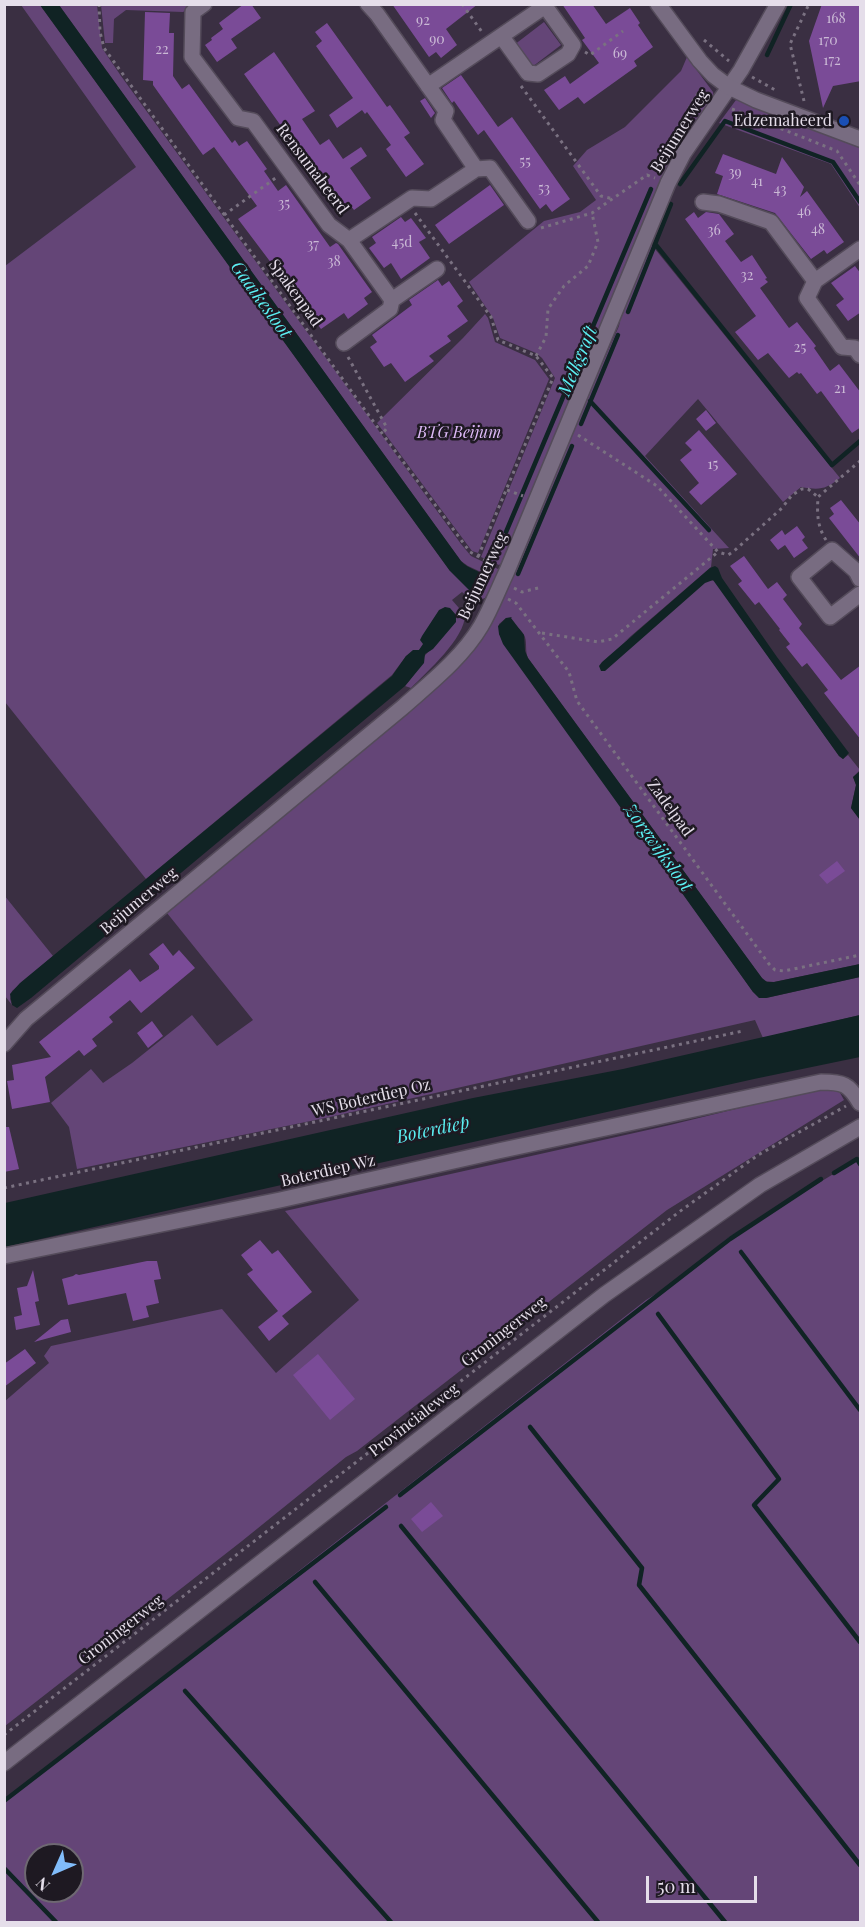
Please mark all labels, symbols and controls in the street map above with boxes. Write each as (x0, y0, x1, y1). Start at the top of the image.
house number: 168 (826, 11, 846, 27)
house number: 92 (416, 13, 430, 29)
house number: 90 (429, 32, 445, 48)
house number: 170 (818, 33, 838, 49)
house number: 22 (155, 42, 169, 58)
house number: 69 (613, 46, 627, 62)
house number: 172 (823, 53, 841, 69)
street label: Beijumerweg (647, 86, 713, 176)
place label: Edzemaheerd (733, 111, 832, 131)
marker: Edzemaheerd (837, 114, 851, 128)
street label: Rensumaheerd (272, 120, 352, 218)
house number: 55 (519, 154, 531, 170)
house number: 39 (728, 165, 742, 181)
house number: 41 (751, 174, 763, 190)
house number: 53 (538, 181, 550, 197)
house number: 43 (774, 182, 786, 198)
house number: 35 (278, 196, 290, 212)
house number: 46 (797, 204, 811, 220)
house number: 48 (811, 222, 825, 238)
house number: 36 (707, 223, 721, 239)
house number: 45d (392, 235, 412, 251)
house number: 37 (307, 237, 319, 253)
house number: 38 (327, 254, 341, 270)
street label: Spakenpad (264, 256, 326, 330)
water label: Gaaikesloot (226, 257, 296, 343)
house number: 32 (740, 268, 754, 284)
water label: Melkgraft (554, 323, 602, 399)
house number: 25 (794, 340, 806, 356)
house number: 21 (834, 381, 846, 397)
park label: BTG Beijum (417, 423, 501, 443)
house number: 15 (708, 457, 718, 473)
street label: Beijumerweg (454, 529, 512, 623)
street label: Zadelpad (643, 776, 697, 840)
water label: Zorgwijksloot (619, 800, 697, 896)
street label: Beijumerweg (97, 863, 181, 939)
street label: WS Boterdiep Oz (310, 1075, 432, 1121)
water label: Boterdiep (395, 1112, 471, 1148)
street label: Boterdiep Wz (279, 1151, 377, 1191)
street label: Groningerweg (458, 1293, 550, 1371)
street label: Provincialeweg (365, 1379, 463, 1461)
street label: Groningerweg (75, 1591, 167, 1669)
north arrow (24, 1843, 84, 1903)
scale bar (649, 1864, 760, 1902)
text: N (31, 1873, 54, 1896)
text: 50 m (657, 1874, 696, 1898)

